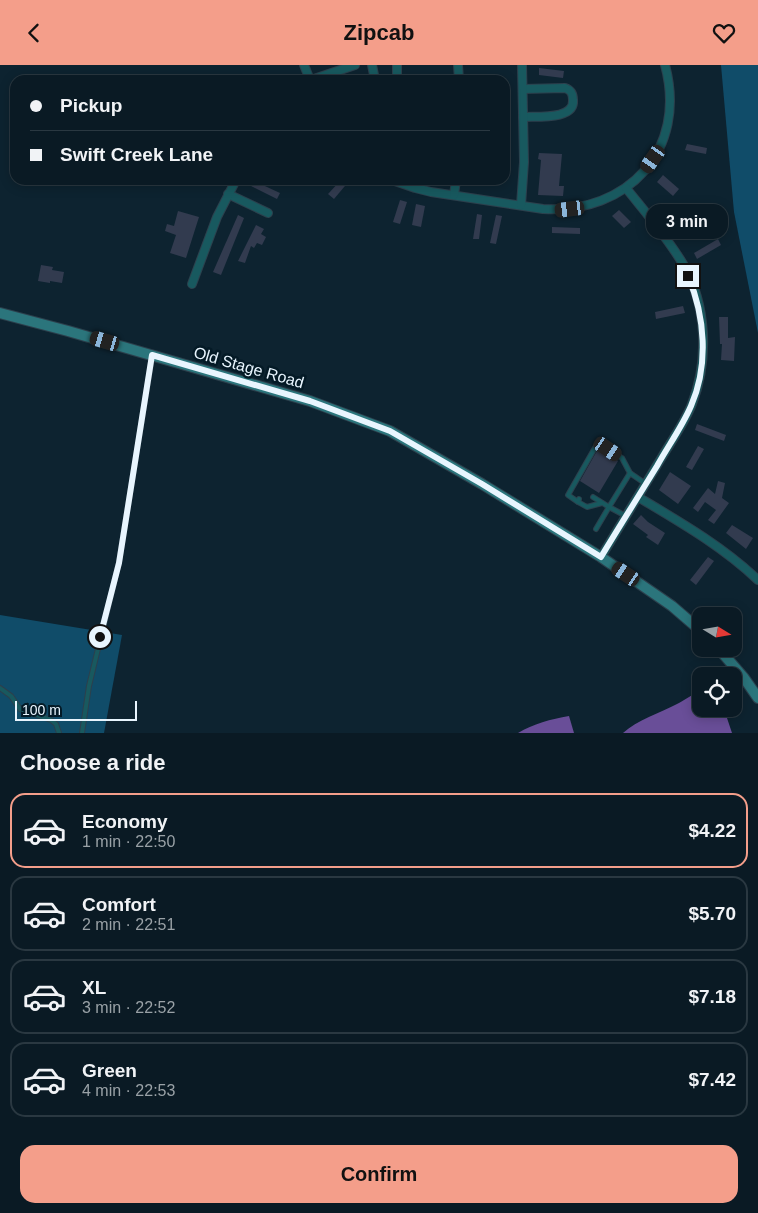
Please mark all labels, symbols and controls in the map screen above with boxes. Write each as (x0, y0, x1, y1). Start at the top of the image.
icon: back (20, 19, 48, 47)
icon: heart (710, 19, 738, 47)
text: Zipcab (344, 20, 414, 45)
text: Pickup (60, 95, 122, 116)
car (638, 142, 667, 176)
text: Swift Creek Lane (60, 144, 213, 165)
car (554, 200, 585, 218)
callout: 3 min (647, 203, 729, 239)
text: 3 min (666, 213, 708, 230)
route end (677, 265, 699, 287)
car (88, 330, 121, 352)
street label: Old Stage Road (192, 344, 306, 391)
car (591, 434, 624, 464)
car (609, 559, 642, 589)
north arrow (692, 607, 742, 657)
map controls (692, 607, 742, 717)
route start (89, 626, 111, 648)
button: locate (692, 667, 742, 717)
scale bar (15, 698, 138, 721)
text: 100 m (22, 702, 61, 718)
text: Choose a ride (20, 750, 165, 775)
icon: car (22, 808, 67, 853)
text: Economy (82, 811, 168, 832)
text: $4.22 (688, 820, 736, 841)
text: 1 min · 22:50 (82, 833, 175, 850)
icon: car (22, 891, 67, 936)
text: Comfort (82, 894, 156, 915)
text: $5.70 (688, 903, 736, 924)
text: 2 min · 22:51 (82, 916, 175, 933)
icon: car (22, 974, 67, 1019)
text: XL (82, 977, 106, 998)
text: $7.18 (688, 986, 736, 1007)
text: 3 min · 22:52 (82, 999, 175, 1016)
icon: car (22, 1057, 67, 1102)
text: Green (82, 1060, 137, 1081)
text: $7.42 (688, 1069, 736, 1090)
text: 4 min · 22:53 (82, 1082, 175, 1099)
button: Confirm (20, 1145, 738, 1203)

